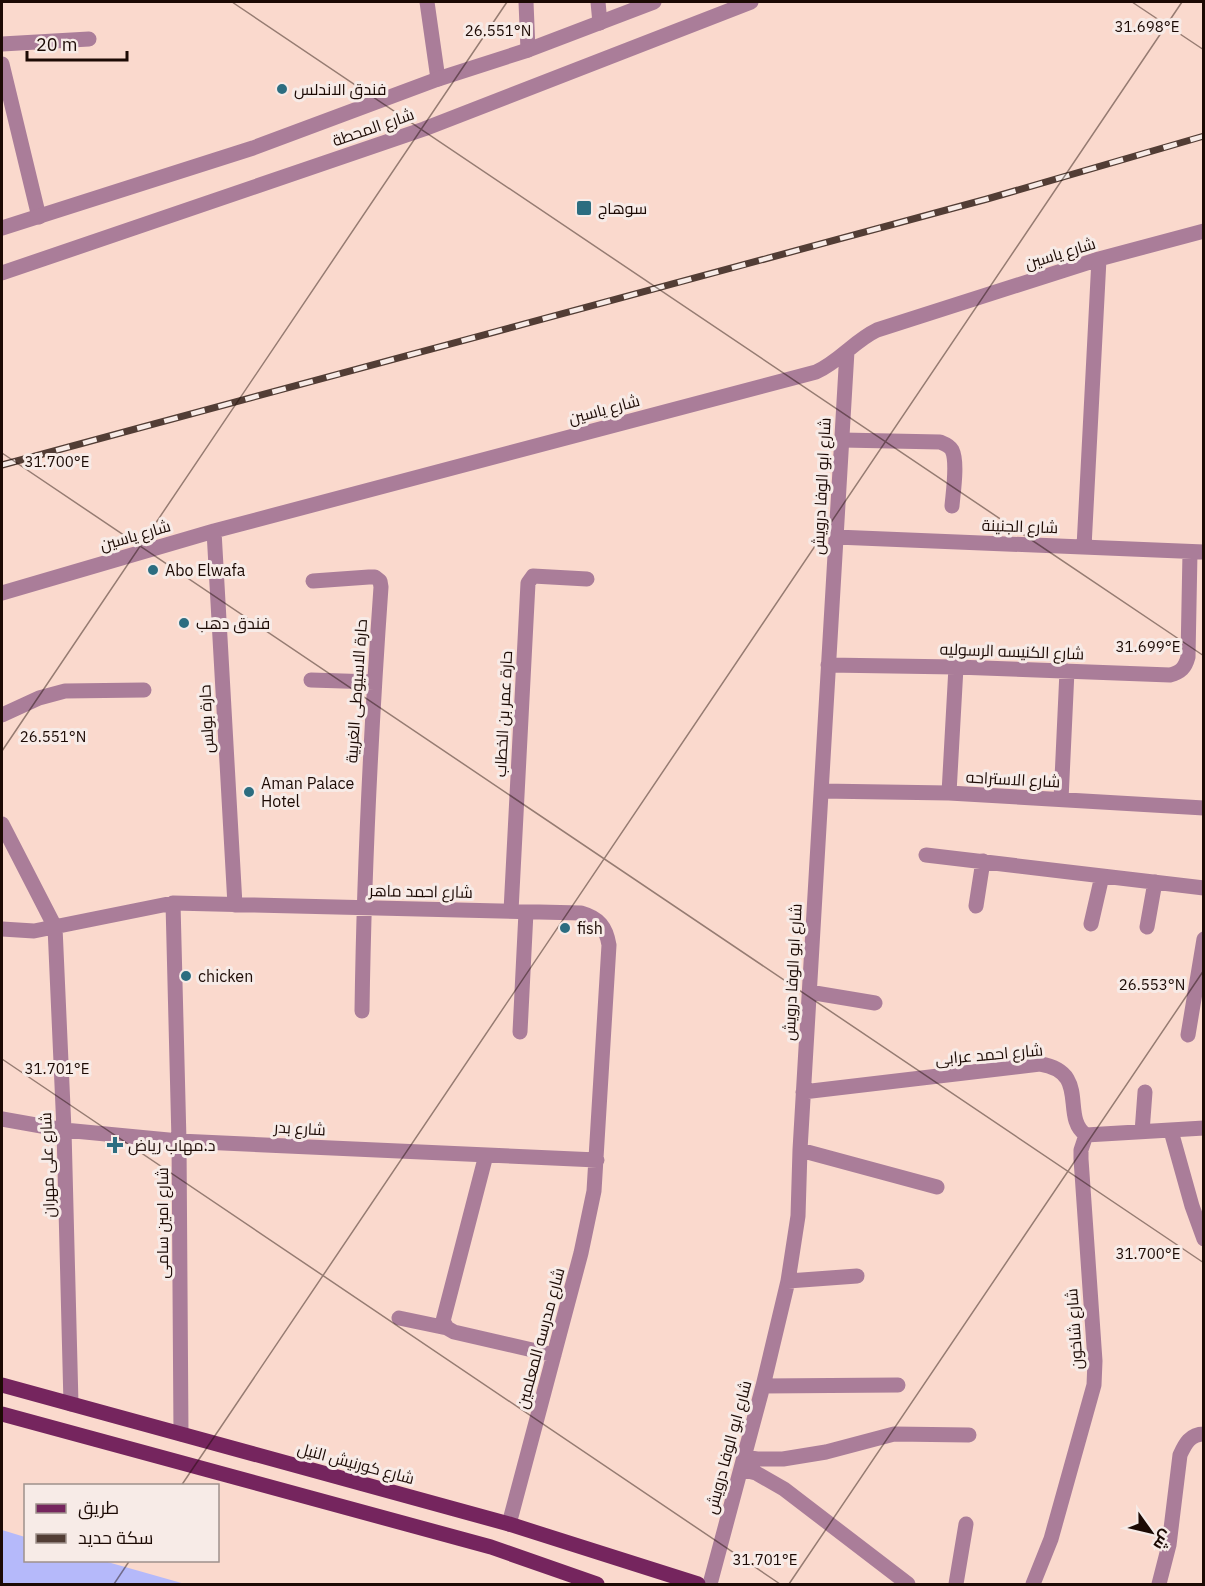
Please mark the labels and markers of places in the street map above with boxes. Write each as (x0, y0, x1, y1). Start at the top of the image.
place label: فندق الاندلس (294, 79, 386, 100)
marker: فندق الاندلس (275, 82, 289, 96)
place label: سوهاج (598, 198, 647, 220)
marker: سوهاج (575, 199, 593, 217)
place label: Abo Elwafa (165, 560, 246, 580)
marker: Abo Elwafa (146, 563, 160, 577)
place label: فندق دهب (196, 613, 270, 634)
marker: فندق دهب (177, 616, 191, 630)
place label: Aman Palace Hotel (261, 773, 355, 811)
marker: Aman Palace Hotel (242, 785, 256, 799)
place label: fish (577, 918, 603, 938)
marker: fish (558, 921, 572, 935)
place label: chicken (198, 966, 253, 986)
marker: chicken (179, 969, 193, 983)
place label: د.مهاب رياض (128, 1135, 216, 1156)
marker: د.مهاب رياض (106, 1136, 124, 1154)

